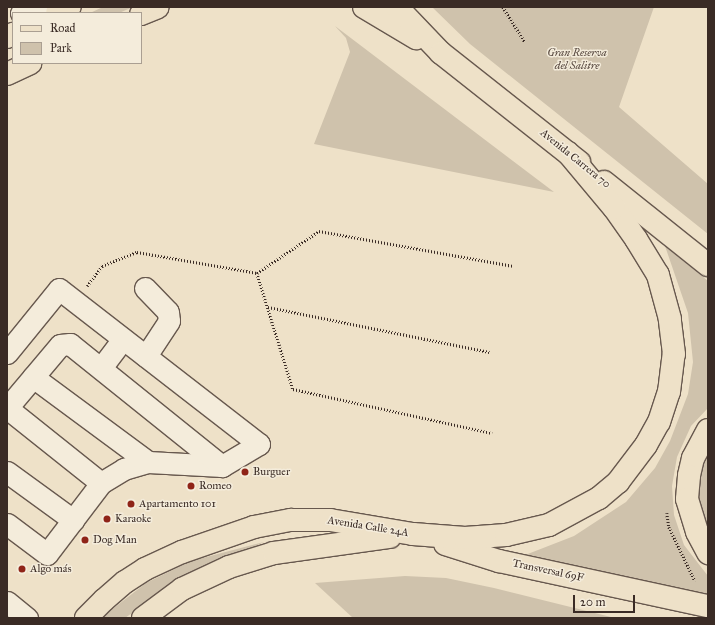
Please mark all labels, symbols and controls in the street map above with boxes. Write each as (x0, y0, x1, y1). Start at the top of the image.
legend (12, 12, 142, 64)
text: Road (50, 21, 76, 35)
text: Park (50, 41, 72, 55)
park label: Gran Reserva del Salitre (547, 47, 607, 73)
street label: Avenida Carrera 70 (537, 127, 613, 191)
place label: Burguer (253, 465, 290, 479)
marker: Burguer (240, 467, 250, 477)
place label: Romeo (199, 479, 232, 493)
marker: Romeo (186, 481, 196, 491)
place label: Apartamento 101 (139, 497, 216, 511)
marker: Apartamento 101 (126, 499, 136, 509)
place label: Karaoke (115, 512, 151, 526)
marker: Karaoke (102, 514, 112, 524)
street label: Avenida Calle 24A (326, 514, 410, 540)
place label: Dog Man (93, 533, 137, 547)
marker: Dog Man (80, 535, 90, 545)
street label: Transversal 69F (511, 557, 585, 585)
place label: Algo más (30, 562, 71, 576)
marker: Algo más (17, 564, 27, 574)
scale bar (575, 587, 637, 613)
text: 20 m (580, 595, 606, 609)

